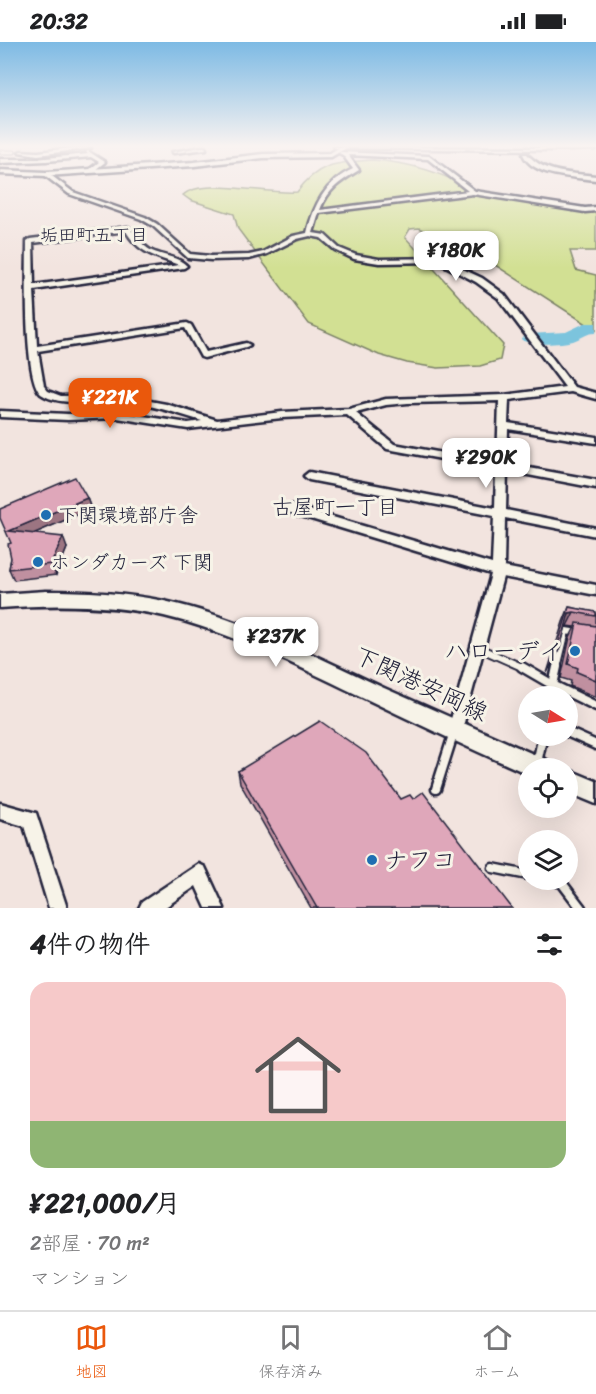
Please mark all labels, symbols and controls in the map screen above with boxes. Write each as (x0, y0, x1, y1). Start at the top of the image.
text: 20:32 (30, 2, 88, 41)
district label: 垢田町五丁目 (40, 219, 148, 251)
pin: ¥180K (414, 231, 498, 282)
text: ¥180K (428, 233, 484, 268)
pin: ¥221K (68, 378, 152, 429)
text: ¥221K (83, 380, 137, 415)
pin: ¥290K (444, 438, 528, 489)
text: ¥290K (456, 440, 516, 475)
district label: 古屋町一丁目 (272, 488, 398, 526)
place label: 下関環境部庁舎 (58, 498, 198, 533)
marker: 下関環境部庁舎 (39, 508, 53, 522)
place label: ホンダカーズ 下関 (50, 545, 213, 580)
marker: ホンダカーズ 下関 (31, 555, 45, 569)
pin: ¥237K (234, 617, 318, 668)
text: ¥237K (247, 619, 305, 654)
place label: ハローデイ (444, 630, 563, 672)
street label: 下関港安岡線 (347, 635, 495, 733)
marker: ハローデイ (568, 644, 582, 658)
north arrow (518, 686, 578, 746)
map controls (518, 686, 578, 890)
button: locate (518, 758, 578, 818)
button: layers (518, 830, 578, 890)
place label: ナフコ (384, 839, 456, 881)
marker: ナフコ (365, 853, 379, 867)
text: 4件の物件 (30, 921, 150, 967)
icon: filters (533, 928, 566, 961)
icon: home (244, 1021, 352, 1129)
text: ¥221,000/月 (30, 1180, 181, 1226)
text: 2部屋 · 70 m² (30, 1226, 150, 1261)
text: マンション (30, 1261, 129, 1296)
tab: 地図 (75, 1321, 108, 1386)
tab: 保存済み (259, 1321, 323, 1386)
tab: ホーム (473, 1321, 521, 1386)

